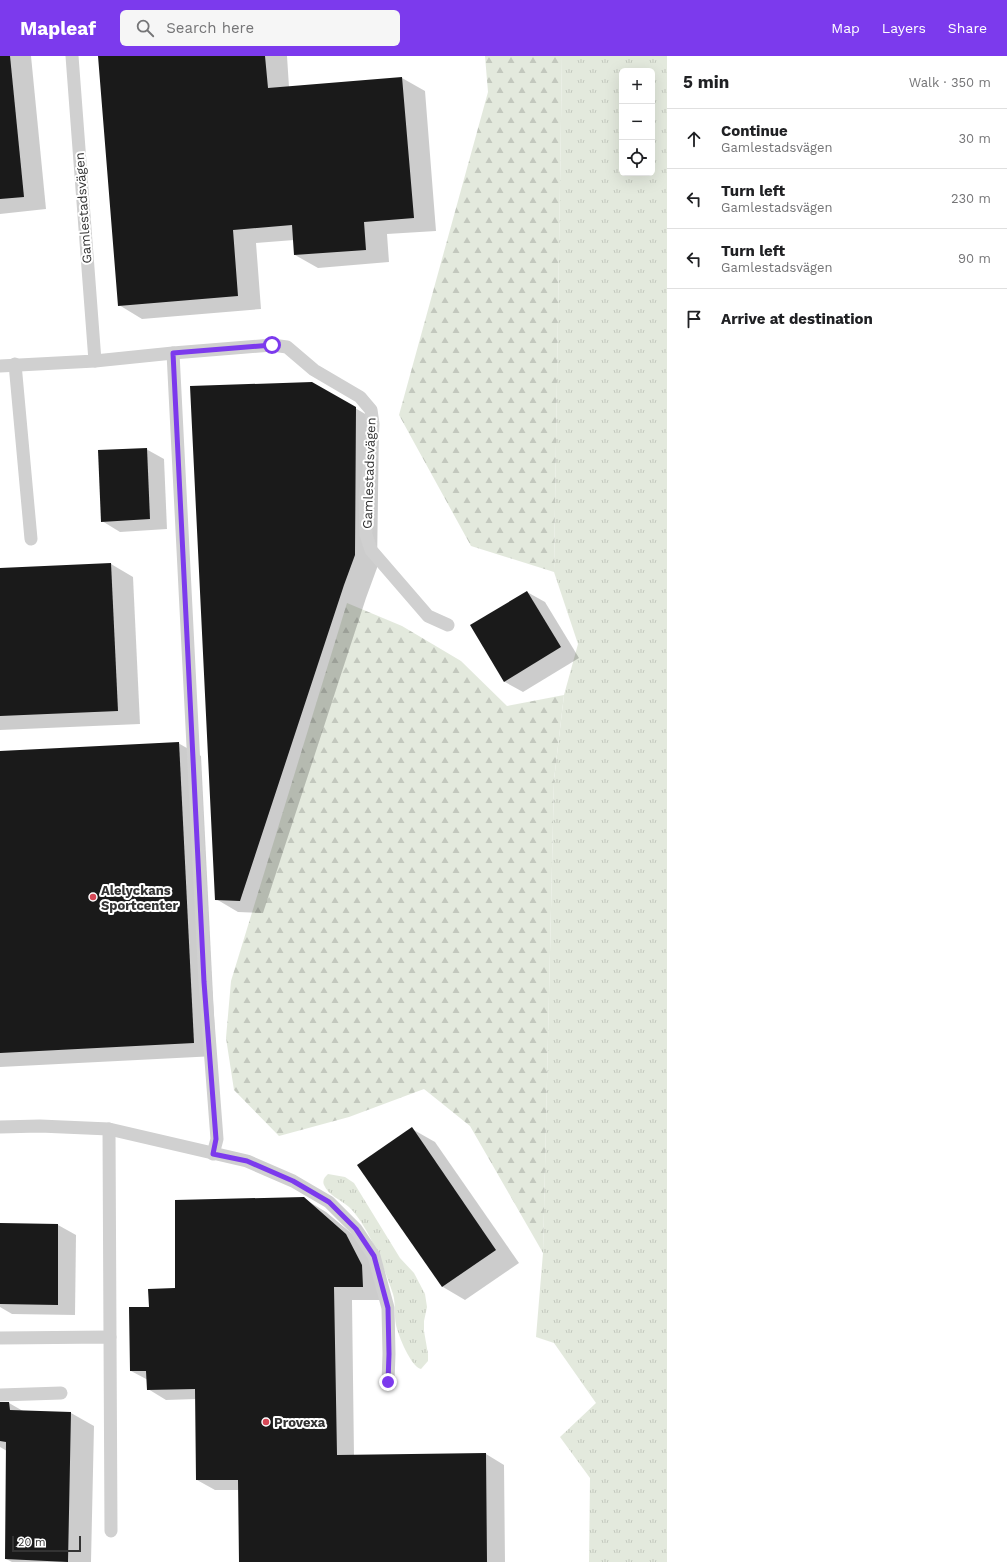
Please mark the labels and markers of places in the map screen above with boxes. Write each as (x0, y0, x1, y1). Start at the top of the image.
place label: Alelyckans Sportcenter (101, 883, 179, 913)
marker: Alelyckans Sportcenter (88, 892, 98, 902)
place label: Provexa (274, 1415, 326, 1430)
marker: Provexa (261, 1417, 271, 1427)

